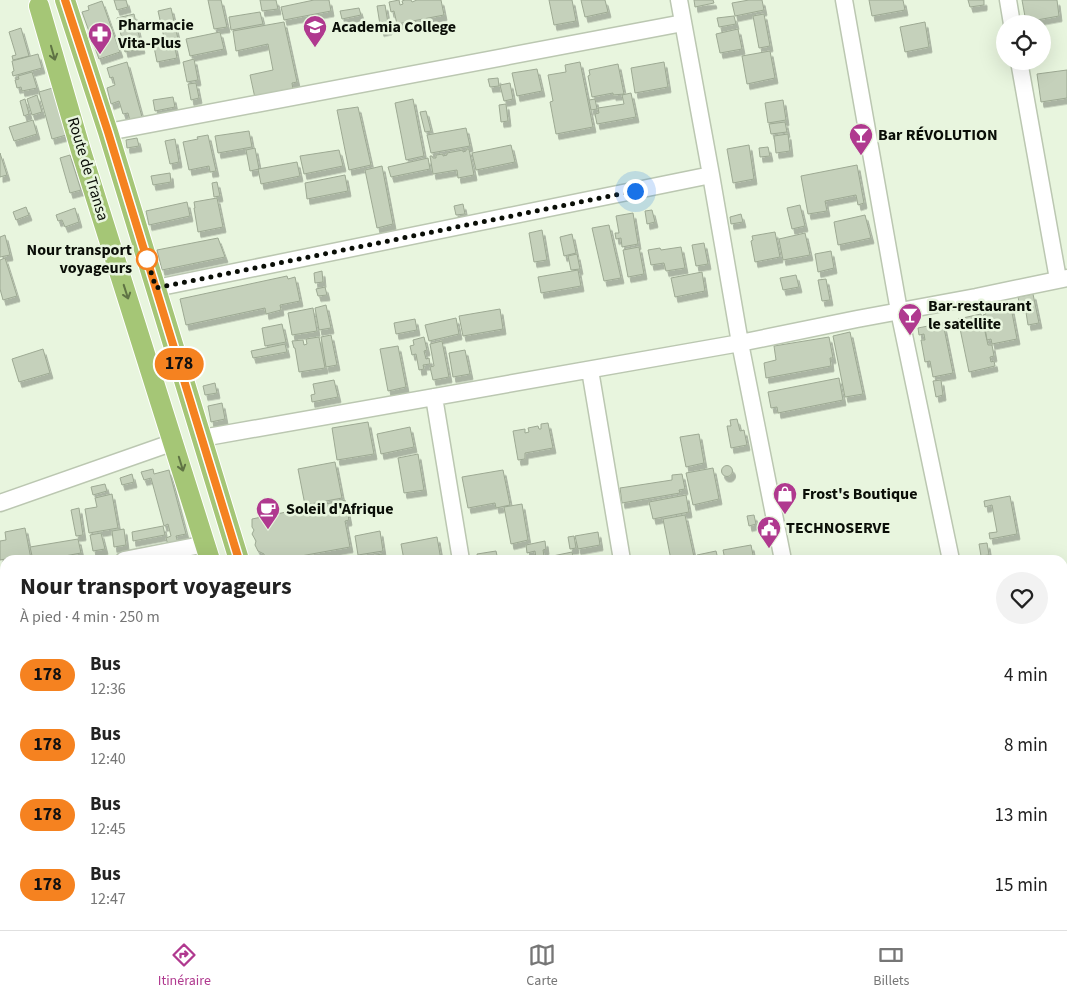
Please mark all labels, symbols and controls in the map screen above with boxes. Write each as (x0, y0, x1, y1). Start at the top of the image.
place label: Pharmacie Vita-Plus (117, 14, 194, 54)
school or university icon: Academia College (302, 14, 328, 48)
map controls (996, 15, 1051, 70)
button: locate (996, 15, 1051, 70)
place label: Academia College (331, 16, 456, 38)
pharmacy icon: Pharmacie Vita-Plus (87, 21, 113, 55)
one-way arrow (48, 45, 58, 61)
street label: Route de Transa (62, 114, 114, 224)
bar icon: Bar RÉVOLUTION (848, 122, 874, 156)
place label: Bar RÉVOLUTION (878, 124, 998, 146)
your location (623, 179, 648, 204)
place label: Nour transport voyageurs (27, 239, 132, 279)
marker: Nour transport voyageurs (136, 248, 158, 270)
one-way arrow (121, 284, 131, 300)
place label: Bar-restaurant le satellite (928, 295, 1032, 335)
bar icon: Bar-restaurant le satellite (897, 302, 923, 336)
line badge: 178 (150, 348, 208, 380)
text: 178 (165, 351, 193, 376)
one-way arrow (176, 455, 186, 471)
shop icon: Frost's Boutique (772, 481, 798, 515)
place label: Frost's Boutique (802, 483, 917, 505)
cafe icon: Soleil d'Afrique (255, 496, 281, 530)
place label: Soleil d'Afrique (286, 498, 393, 520)
public building icon: TECHNOSERVE (756, 515, 782, 549)
place label: TECHNOSERVE (786, 517, 890, 539)
text: Nour transport voyageurs (20, 569, 292, 604)
button: heart (996, 572, 1048, 624)
text: À pied · 4 min · 250 m (20, 606, 160, 628)
text: Bus (90, 651, 121, 678)
text: 178 (33, 662, 62, 687)
text: 4 min (1004, 662, 1048, 689)
text: 12:36 (90, 678, 126, 700)
text: Bus (90, 721, 121, 748)
text: 178 (33, 732, 62, 757)
text: 8 min (1004, 732, 1048, 759)
text: 12:40 (90, 748, 126, 770)
text: Bus (90, 791, 121, 818)
text: 178 (33, 802, 62, 827)
text: 13 min (994, 802, 1048, 829)
text: 12:45 (90, 818, 126, 840)
text: Bus (90, 861, 121, 888)
text: 178 (33, 872, 62, 897)
text: 15 min (994, 872, 1048, 899)
text: 12:47 (90, 888, 126, 910)
tab: Itinéraire (158, 941, 211, 991)
tab: Carte (526, 941, 558, 991)
tab: Billets (873, 941, 909, 991)

